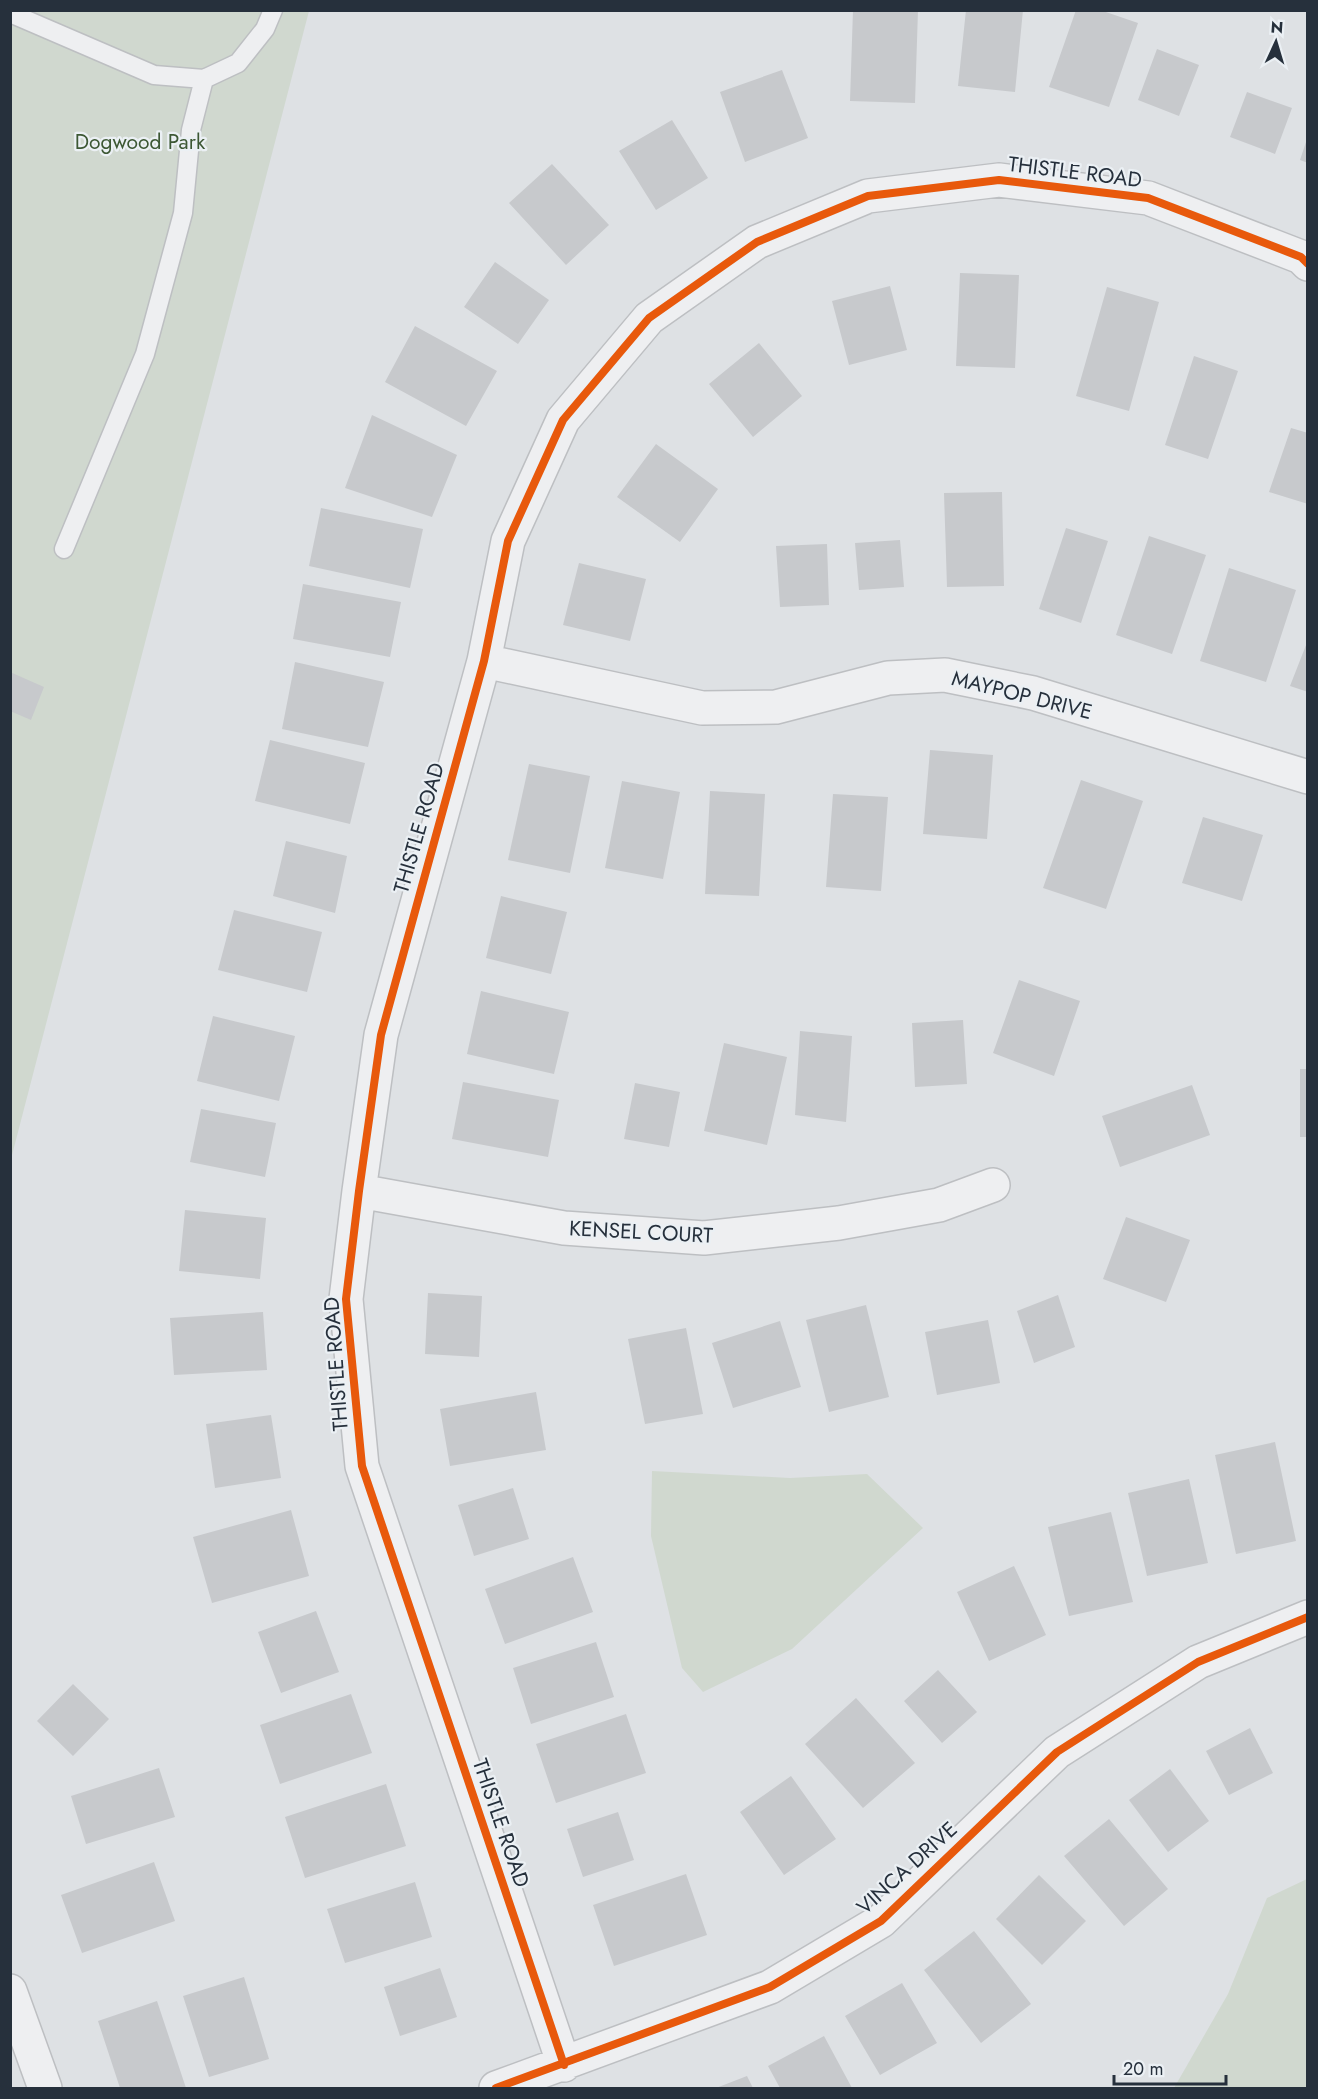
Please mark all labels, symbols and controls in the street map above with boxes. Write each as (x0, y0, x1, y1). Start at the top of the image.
north arrow (1246, 12, 1306, 72)
text: N (1270, 16, 1284, 39)
park label: Dogwood Park (75, 127, 206, 157)
street label: THISTLE ROAD (1006, 149, 1144, 195)
street label: MAYPOP DRIVE (949, 663, 1095, 727)
street label: THISTLE ROAD (386, 759, 452, 897)
street label: KENSEL COURT (568, 1213, 714, 1251)
street label: THISTLE ROAD (316, 1296, 356, 1432)
street label: THISTLE ROAD (465, 1755, 537, 1891)
street label: VINCA DRIVE (850, 1815, 964, 1921)
scale bar (1114, 2048, 1226, 2086)
text: 20 m (1123, 2056, 1163, 2082)

